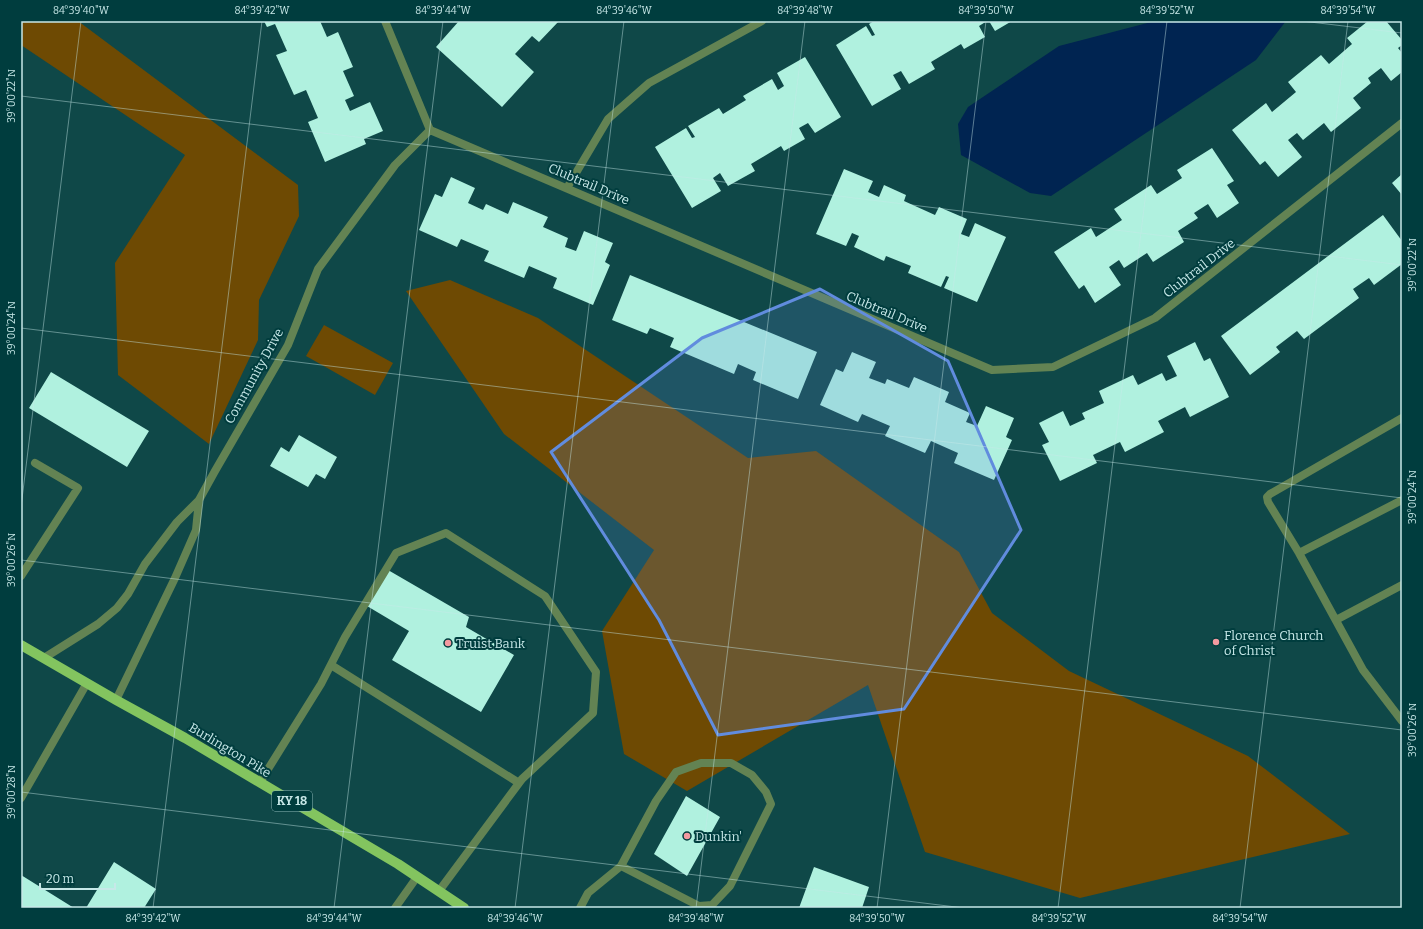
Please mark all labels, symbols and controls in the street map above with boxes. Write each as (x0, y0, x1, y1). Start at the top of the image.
text: 84°39'40"W (53, 5, 110, 17)
text: 84°39'42"W (234, 5, 290, 17)
text: 84°39'44"W (415, 5, 472, 17)
text: 84°39'46"W (596, 5, 653, 17)
text: 84°39'48"W (777, 5, 833, 17)
text: 84°39'50"W (958, 5, 1015, 17)
text: 84°39'52"W (1140, 5, 1195, 17)
text: 84°39'54"W (1320, 5, 1376, 17)
text: 39°00'22"N (6, 69, 18, 123)
street label: Clubtrail Drive (546, 160, 632, 208)
street label: Clubtrail Drive (1160, 235, 1238, 301)
text: 39°00'22"N (1407, 238, 1419, 292)
street label: Clubtrail Drive (844, 288, 930, 336)
text: 39°00'24"N (6, 301, 18, 355)
street label: Community Drive (222, 326, 286, 426)
text: 39°00'24"N (1407, 470, 1419, 524)
text: 39°00'26"N (6, 533, 18, 587)
place label: Florence Church of Christ (1224, 628, 1323, 658)
place label: Truist Bank (456, 636, 526, 651)
marker: Florence Church of Christ (1211, 637, 1221, 647)
marker: Truist Bank (443, 638, 453, 648)
text: 39°00'26"N (1407, 703, 1419, 757)
street label: Burlington Pike (186, 720, 274, 780)
text: 39°00'28"N (6, 765, 18, 819)
road number: KY 18 (272, 791, 312, 811)
place label: Dunkin' (695, 829, 742, 844)
marker: Dunkin' (682, 831, 692, 841)
scale bar (40, 865, 115, 891)
text: 20 m (46, 872, 75, 886)
text: 84°39'42"W (125, 913, 181, 925)
text: 84°39'44"W (306, 913, 363, 925)
text: 84°39'46"W (487, 913, 544, 925)
text: 84°39'48"W (668, 913, 724, 925)
text: 84°39'50"W (849, 913, 906, 925)
text: 84°39'52"W (1032, 913, 1087, 925)
text: 84°39'54"W (1212, 913, 1268, 925)

